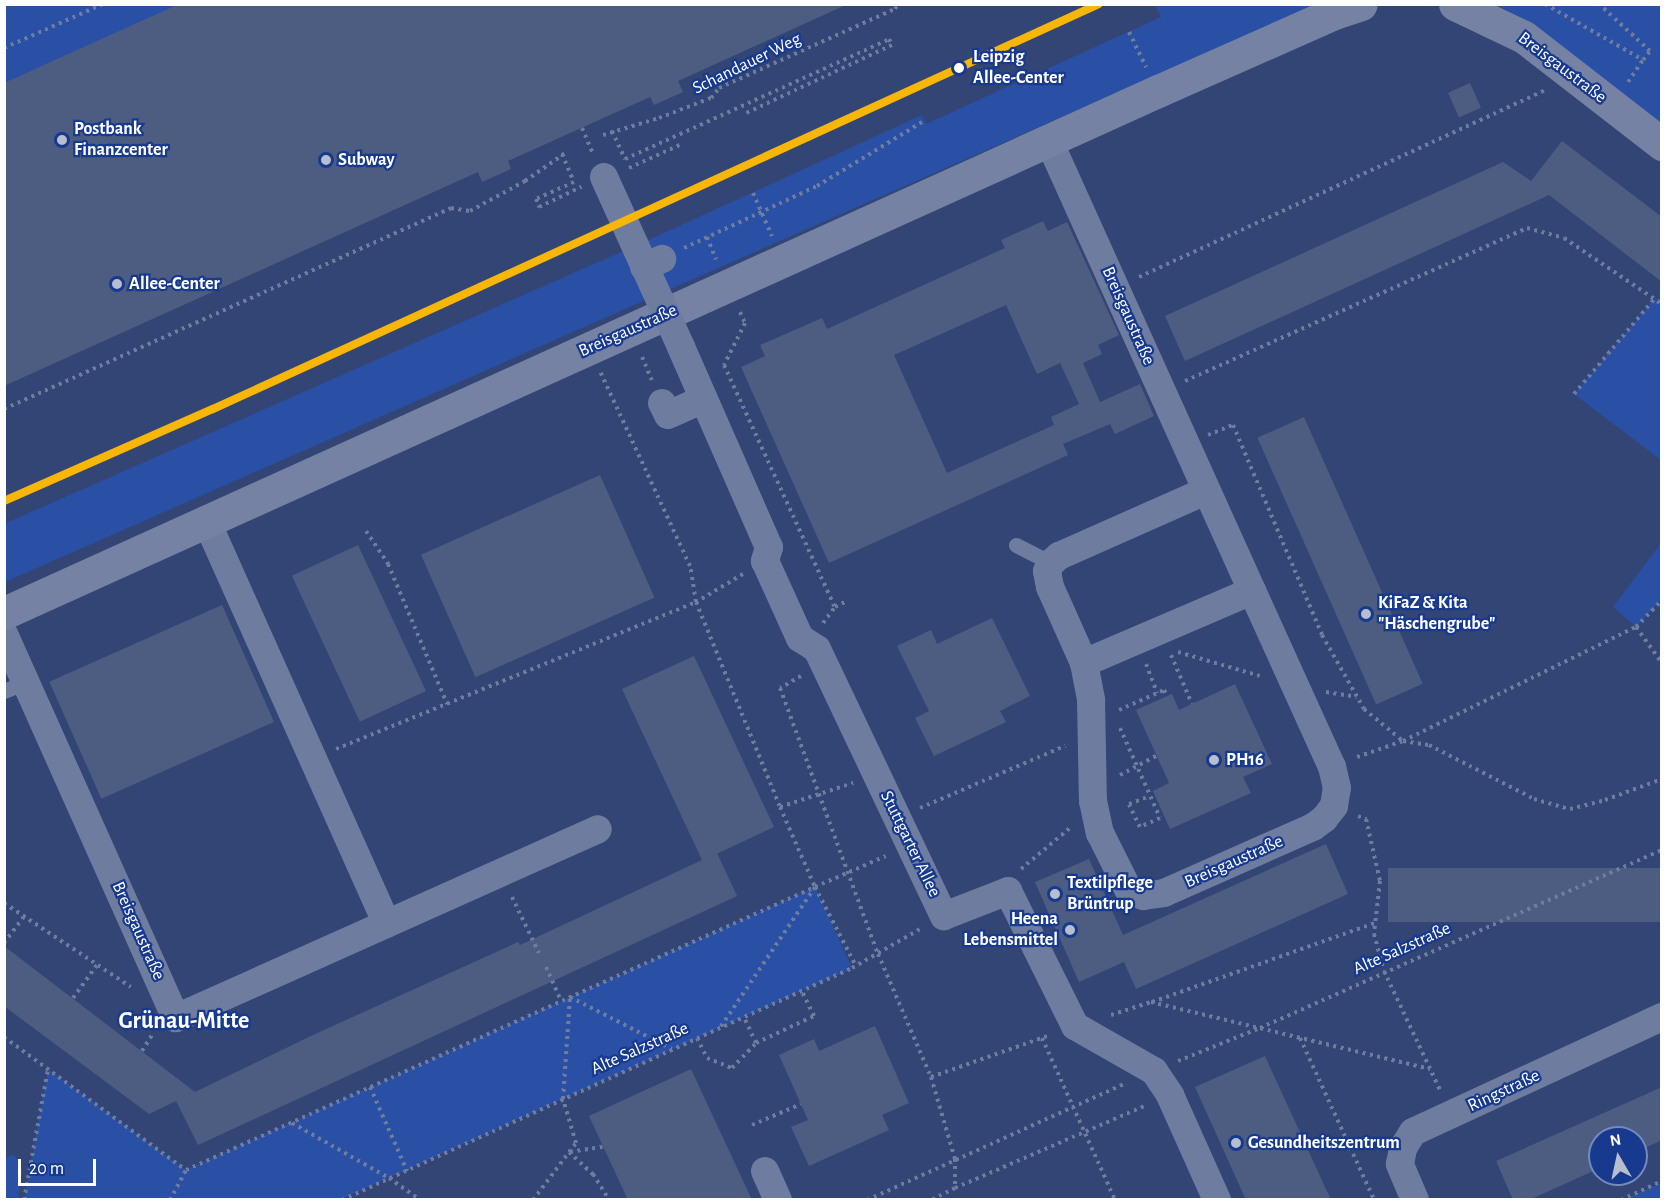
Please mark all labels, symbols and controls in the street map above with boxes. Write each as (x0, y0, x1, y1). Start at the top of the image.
street label: Schandauer Weg (689, 28, 805, 100)
street label: Breisgaustraße (1513, 28, 1611, 108)
place label: Leipzig Allee-Center (973, 47, 1064, 90)
marker: Leipzig Allee-Center (950, 59, 968, 77)
place label: Postbank Finanzcenter (74, 119, 168, 162)
marker: Postbank Finanzcenter (55, 133, 69, 147)
place label: Subway (338, 149, 394, 171)
marker: Subway (319, 153, 333, 167)
street label: Breisgaustraße (1097, 264, 1159, 368)
place label: Allee-Center (129, 273, 220, 295)
marker: Allee-Center (110, 277, 124, 291)
street label: Breisgaustraße (576, 300, 680, 362)
place label: KiFaZ & Kita "Häschengrube" (1378, 593, 1495, 636)
marker: KiFaZ & Kita "Häschengrube" (1359, 607, 1373, 621)
place label: PH16 (1226, 749, 1264, 771)
marker: PH16 (1207, 753, 1221, 767)
street label: Stuttgarter Allee (875, 787, 945, 901)
street label: Breisgaustraße (1182, 831, 1286, 893)
place label: Textilpflege Brüntrup (1067, 873, 1153, 916)
street label: Breisgaustraße (107, 879, 169, 983)
marker: Textilpflege Brüntrup (1048, 887, 1062, 901)
place label: Heena Lebensmittel (963, 909, 1058, 952)
street label: Alte Salzstraße (1350, 918, 1454, 980)
marker: Heena Lebensmittel (1063, 923, 1077, 937)
district label: Grünau-Mitte (119, 1008, 249, 1036)
street label: Alte Salzstraße (588, 1018, 692, 1080)
street label: Ringstraße (1465, 1065, 1543, 1117)
north arrow (1588, 1126, 1648, 1186)
text: N (1609, 1131, 1622, 1149)
place label: Gesundheitszentrum (1248, 1132, 1400, 1154)
marker: Gesundheitszentrum (1229, 1136, 1243, 1150)
scale bar (21, 1147, 99, 1185)
text: 20 m (29, 1160, 64, 1178)

